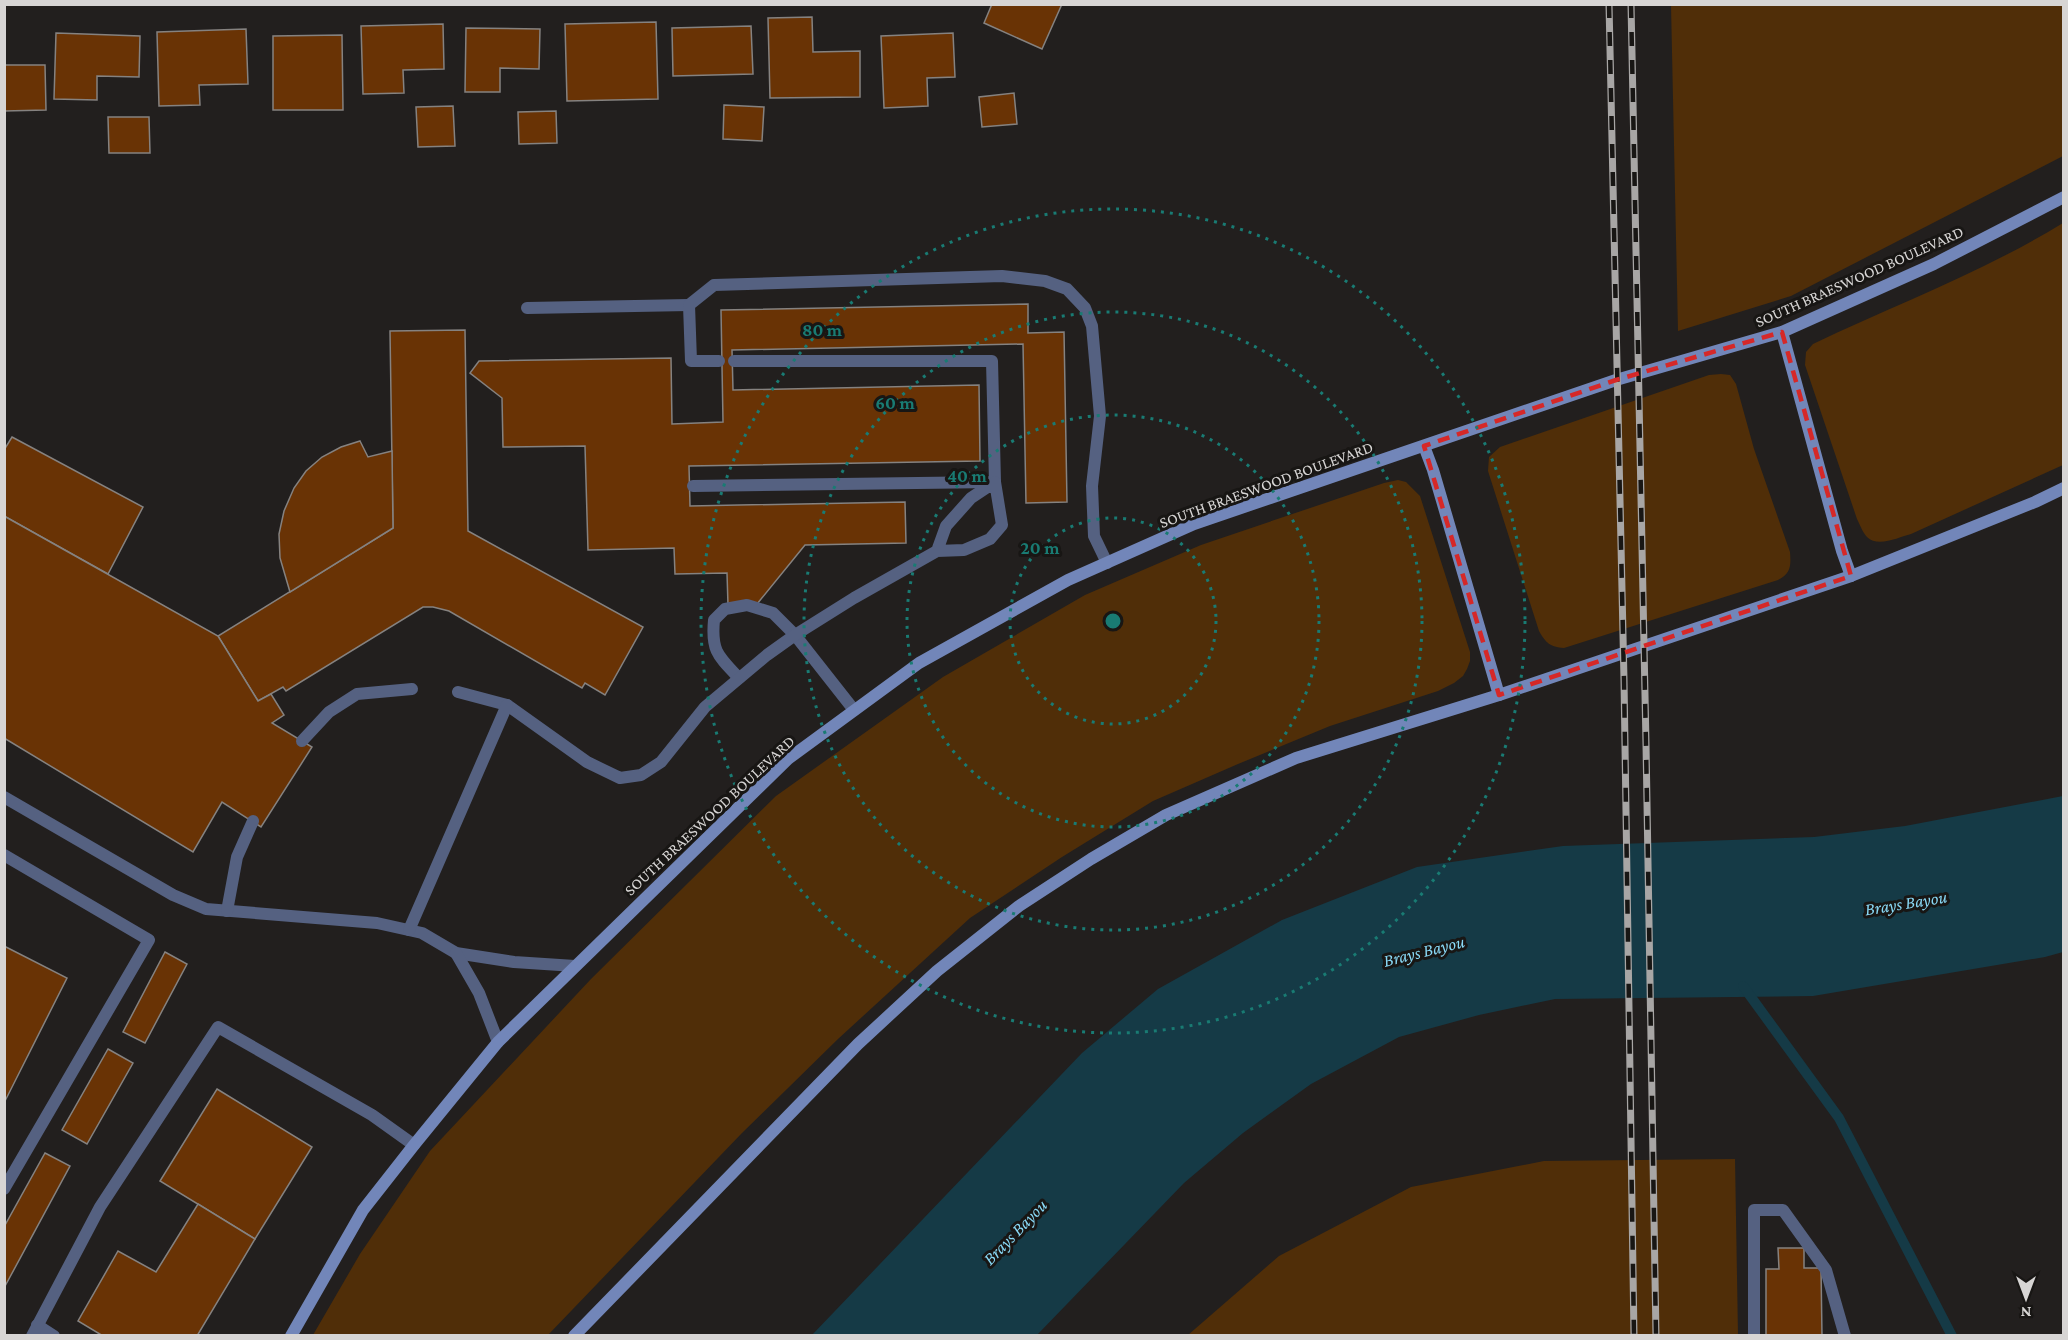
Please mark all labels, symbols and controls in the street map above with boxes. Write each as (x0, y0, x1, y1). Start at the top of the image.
street label: SOUTH BRAESWOOD BOULEVARD (1753, 223, 1966, 330)
text: 80 m (802, 320, 843, 340)
text: 60 m (875, 393, 915, 413)
street label: SOUTH BRAESWOOD BOULEVARD (1157, 438, 1375, 531)
text: 40 m (947, 466, 987, 486)
text: 20 m (1021, 538, 1060, 558)
centre of rings (1103, 611, 1123, 631)
street label: SOUTH BRAESWOOD BOULEVARD (621, 732, 798, 899)
water label: Brays Bayou (1863, 887, 1949, 919)
water label: Brays Bayou (1381, 931, 1467, 971)
water label: Brays Bayou (979, 1195, 1051, 1269)
north arrow (1996, 1268, 2056, 1328)
text: N (2020, 1304, 2031, 1321)

